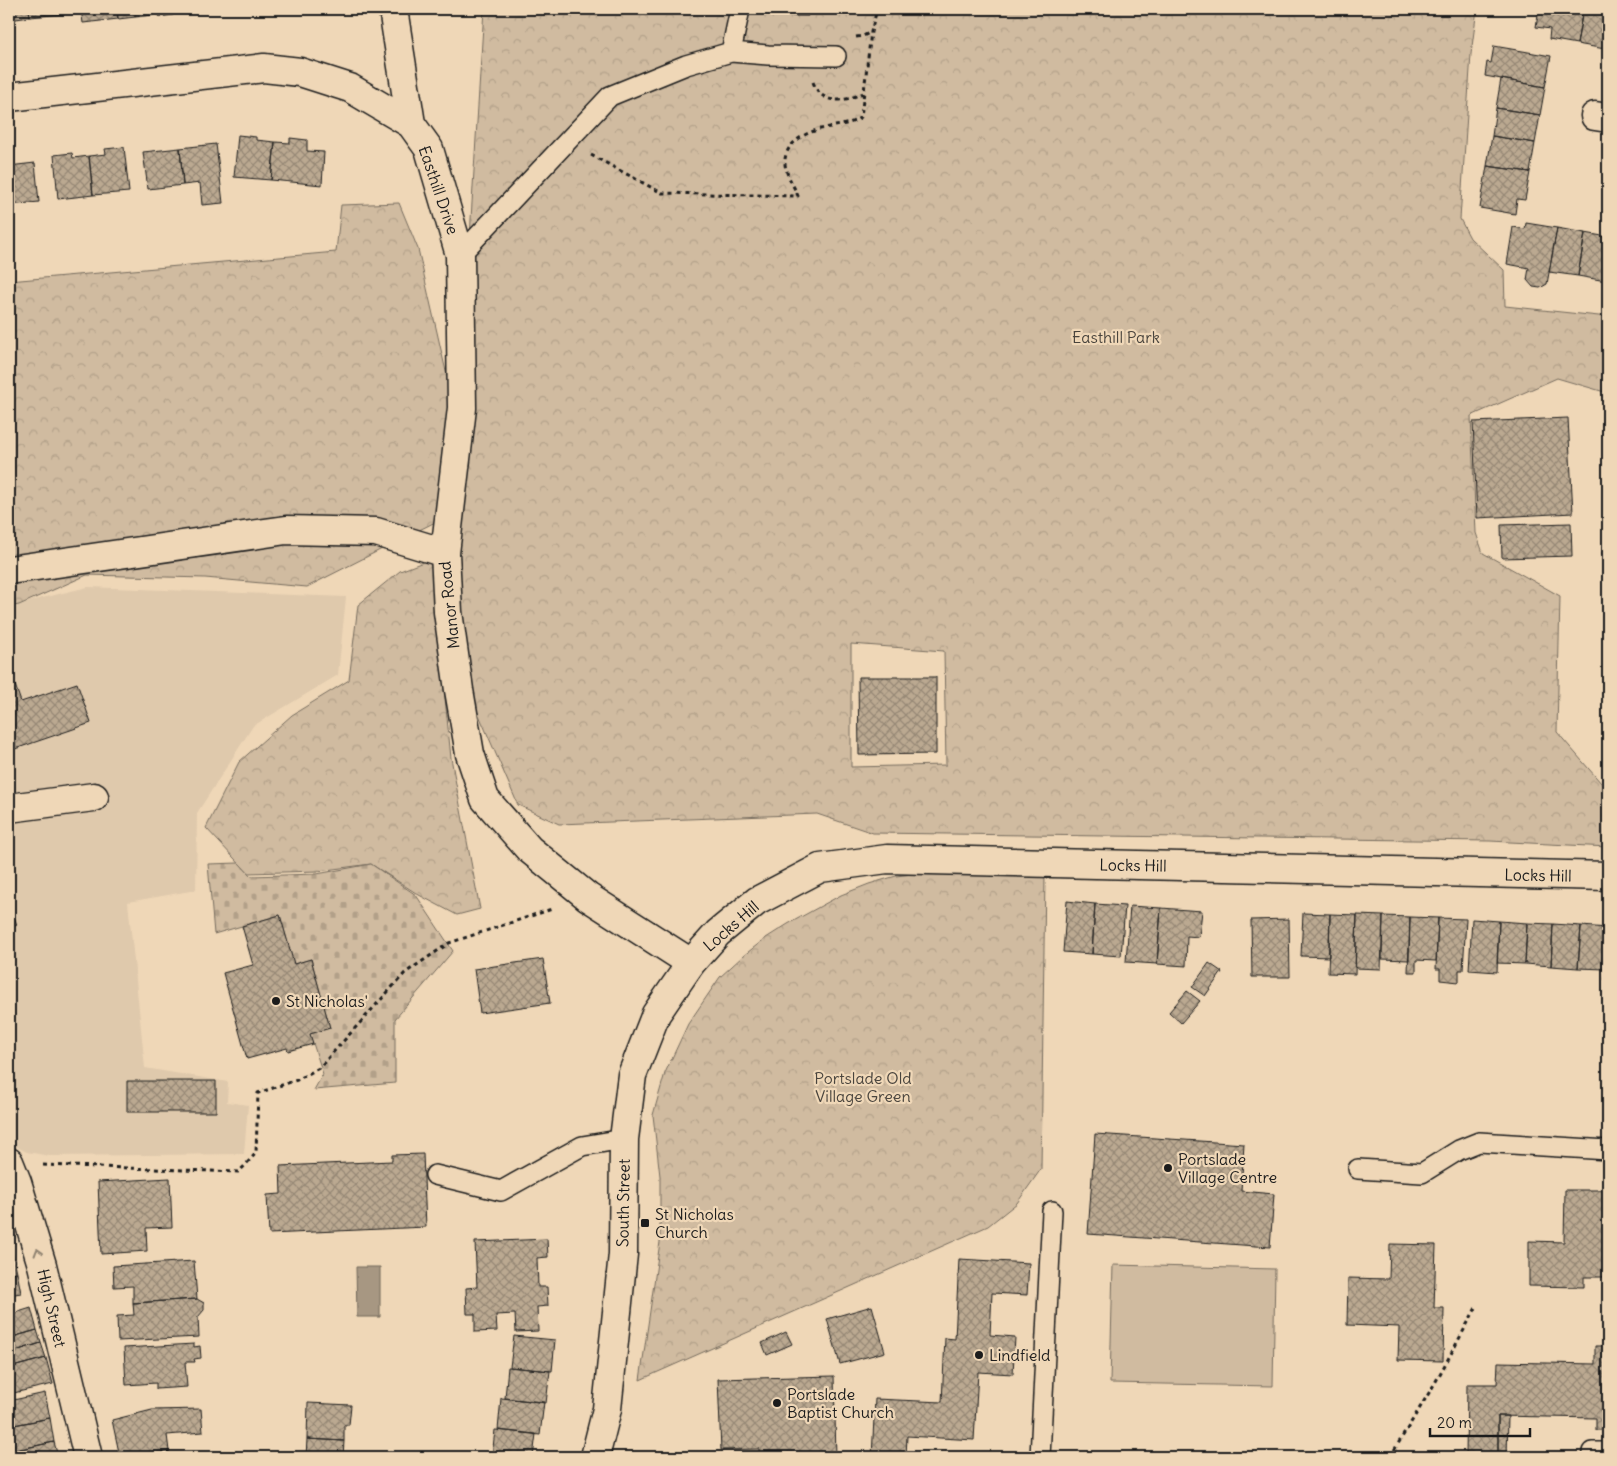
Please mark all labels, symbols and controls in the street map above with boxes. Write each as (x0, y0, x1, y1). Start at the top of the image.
street label: Easthill Drive (414, 143, 464, 237)
park label: Easthill Park (1072, 327, 1160, 347)
street label: Manor Road (434, 560, 464, 650)
street label: Locks Hill (1099, 854, 1167, 876)
street label: Locks Hill (1504, 864, 1572, 886)
street label: Locks Hill (699, 896, 763, 956)
place label: St Nicholas' (286, 991, 368, 1011)
marker: St Nicholas' (270, 995, 282, 1007)
park label: Portslade Old Village Green (814, 1068, 912, 1106)
place label: Portslade Village Centre (1178, 1149, 1277, 1187)
street label: South Street (612, 1158, 634, 1247)
marker: Portslade Village Centre (1162, 1162, 1174, 1174)
place label: St Nicholas Church (655, 1204, 734, 1242)
marker: St Nicholas Church (639, 1217, 651, 1229)
one-way arrow (33, 1249, 43, 1257)
street label: High Street (33, 1267, 71, 1350)
place label: Lindfield (989, 1345, 1050, 1365)
marker: Lindfield (973, 1349, 985, 1361)
place label: Portslade Baptist Church (787, 1384, 894, 1422)
marker: Portslade Baptist Church (771, 1397, 783, 1409)
scale bar (1430, 1406, 1530, 1438)
text: 20 m (1437, 1413, 1472, 1432)

